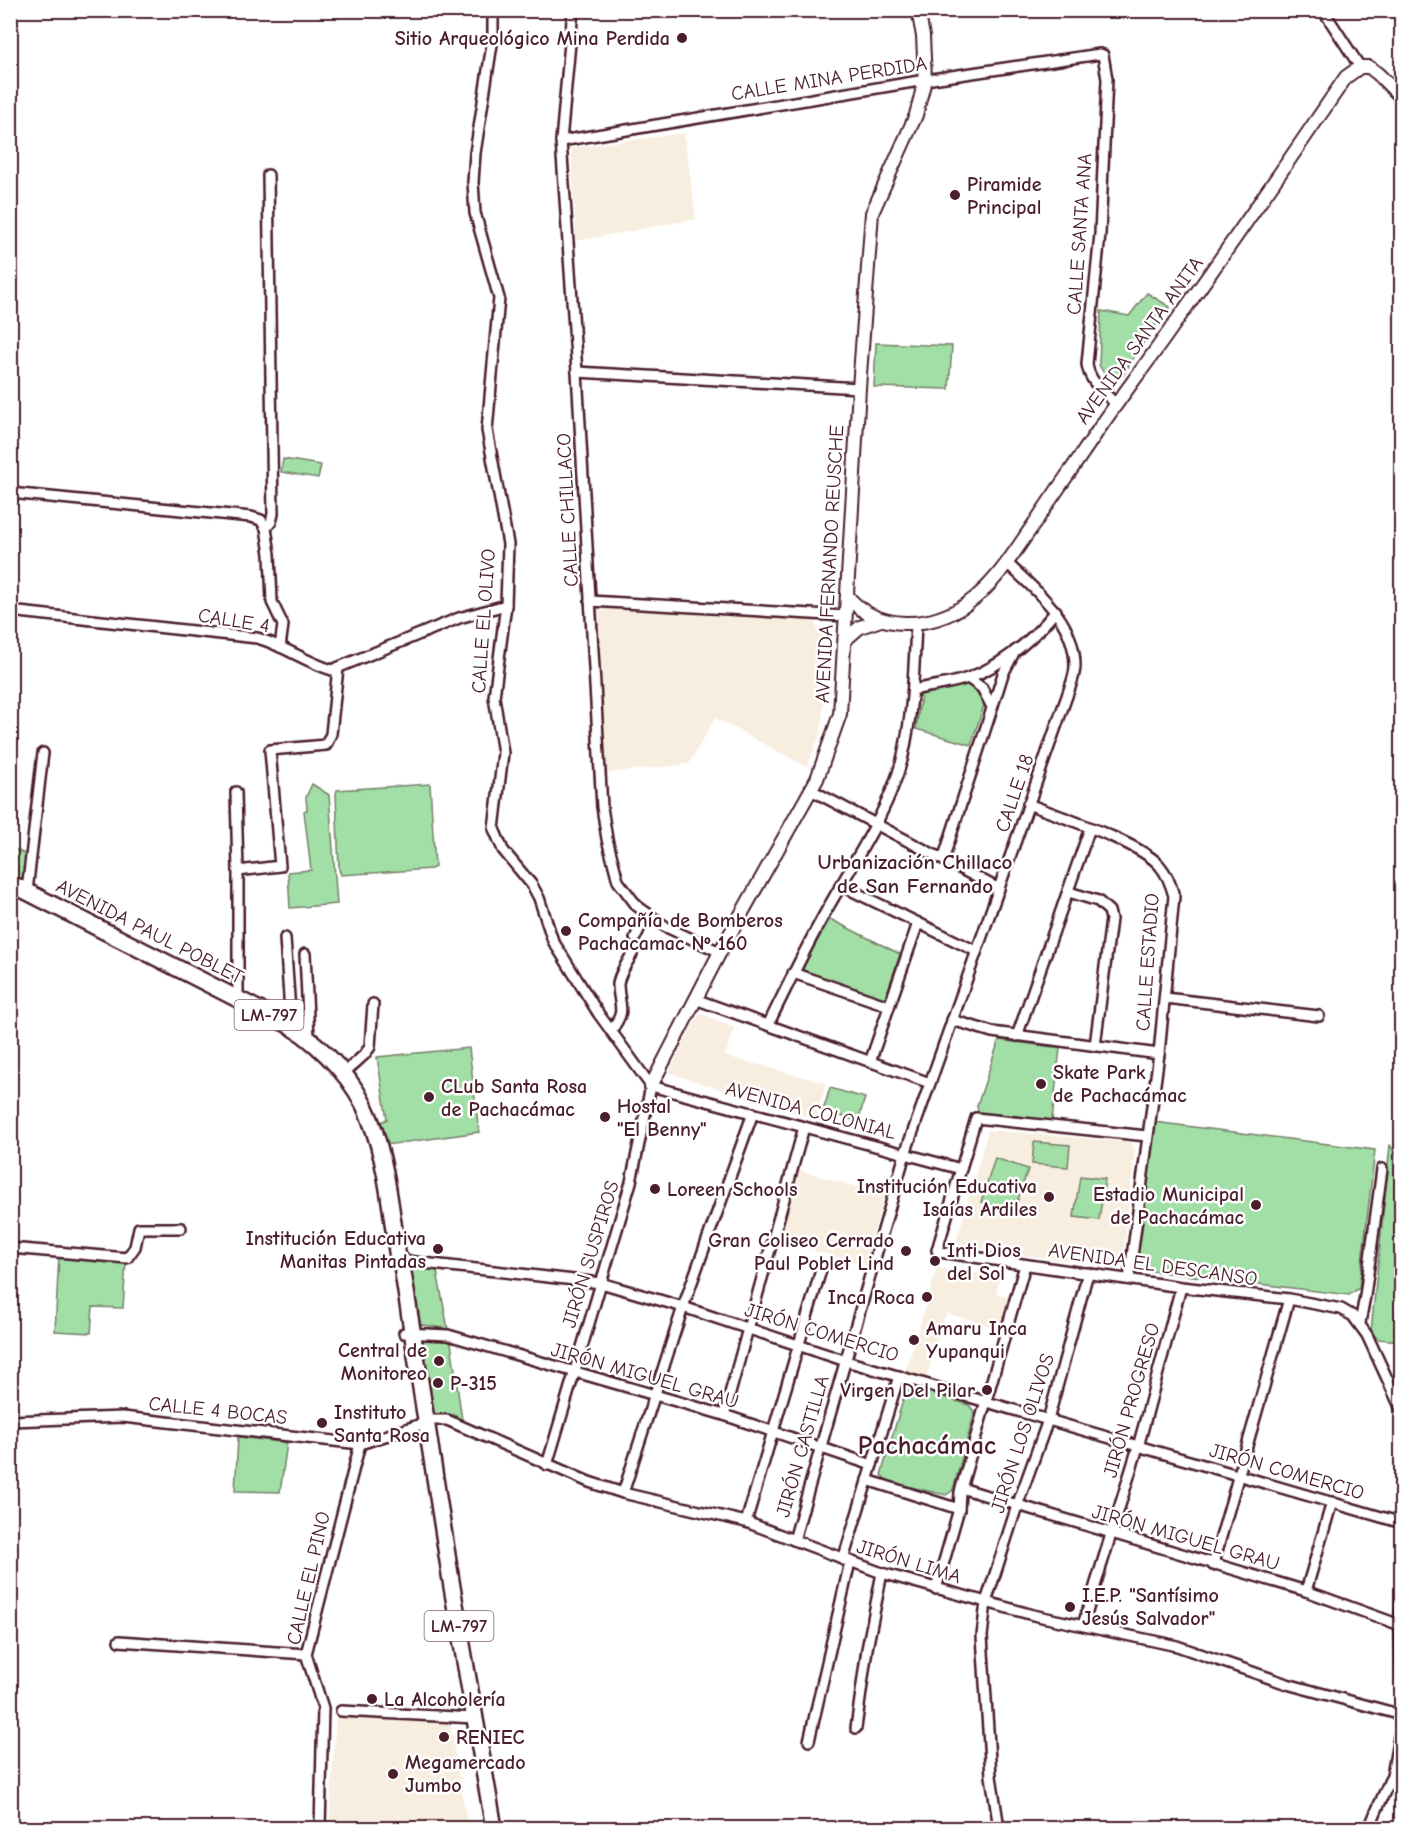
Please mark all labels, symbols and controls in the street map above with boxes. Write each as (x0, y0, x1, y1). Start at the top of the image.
place label: Sitio Arqueológico Mina Perdida (395, 27, 670, 50)
marker: Sitio Arqueológico Mina Perdida (675, 31, 689, 45)
street label: CALLE MINA PERDIDA (730, 52, 929, 105)
street label: CALLE SANTA ANA (1062, 152, 1097, 316)
place label: Piramide Principal (967, 173, 1042, 219)
marker: Piramide Principal (948, 188, 962, 202)
street label: AVENIDA SANTA ANITA (1071, 252, 1208, 428)
street label: AVENIDA FERNANDO REUSCHE (811, 424, 848, 704)
street label: CALLE CHILLACO (552, 433, 583, 587)
street label: CALLE EL OLIVO (467, 548, 500, 694)
street label: CALLE 4 (196, 603, 271, 638)
street label: CALLE 18 (990, 751, 1039, 835)
district label: Urbanización Chillaco de San Fernando (818, 850, 1013, 898)
street label: AVENIDA PAUL POBLET (52, 874, 248, 989)
street label: CALLE ESTADIO (1131, 892, 1164, 1032)
place label: Compañía de Bomberos Pachacamac Nº 160 (578, 909, 783, 955)
marker: Compañía de Bomberos Pachacamac Nº 160 (559, 924, 573, 938)
road number: LM-797 (234, 1000, 304, 1030)
place label: Skate Park de Pachacámac (1053, 1061, 1187, 1107)
place label: CLub Santa Rosa de Pachacámac (441, 1075, 587, 1121)
street label: AVENIDA COLONIAL (723, 1077, 899, 1144)
marker: Skate Park de Pachacámac (1034, 1077, 1048, 1091)
marker: CLub Santa Rosa de Pachacámac (422, 1090, 436, 1104)
place label: Hostal "El Benny" (617, 1095, 707, 1141)
marker: Hostal "El Benny" (598, 1110, 612, 1124)
place label: Institución Educativa Isaías Ardiles (857, 1175, 1037, 1221)
street label: JIRÓN SUSPIROS (556, 1178, 624, 1330)
place label: Loreen Schools (667, 1178, 797, 1201)
marker: Loreen Schools (648, 1182, 662, 1196)
place label: Estadio Municipal de Pachacámac (1093, 1183, 1245, 1229)
marker: Institución Educativa Isaías Ardiles (1042, 1190, 1056, 1204)
marker: Estadio Municipal de Pachacámac (1249, 1198, 1263, 1212)
place label: Institución Educativa Manitas Pintadas (246, 1227, 426, 1273)
place label: Gran Coliseo Cerrado Paul Poblet Lind (708, 1229, 894, 1275)
street label: AVENIDA EL DESCANSO (1047, 1238, 1259, 1291)
place label: Inti Dios del Sol (947, 1239, 1021, 1285)
marker: Institución Educativa Manitas Pintadas (431, 1242, 445, 1256)
marker: Gran Coliseo Cerrado Paul Poblet Lind (899, 1244, 913, 1258)
marker: Inti Dios del Sol (928, 1254, 942, 1268)
place label: Inca Roca (828, 1286, 915, 1309)
marker: Inca Roca (920, 1290, 934, 1304)
street label: JIRÓN COMERCIO (742, 1297, 902, 1367)
place label: Amaru Inca Yupanqui (926, 1317, 1027, 1363)
street label: JIRÓN PROGRESO (1097, 1320, 1165, 1480)
marker: Amaru Inca Yupanqui (907, 1333, 921, 1347)
street label: JIRÓN MIGUEL GRAU (548, 1337, 742, 1413)
place label: Central de Monitoreo (338, 1339, 427, 1385)
street label: JIRÓN LOS OLIVOS (985, 1350, 1059, 1516)
marker: Central de Monitoreo (432, 1354, 446, 1368)
place label: P-315 (450, 1372, 497, 1395)
street label: JIRÓN CASTILLA (770, 1372, 834, 1520)
marker: P-315 (431, 1376, 445, 1390)
place label: Virgen Del Pilar (840, 1379, 975, 1402)
marker: Virgen Del Pilar (980, 1383, 994, 1397)
street label: CALLE 4 BOCAS (148, 1392, 288, 1429)
place label: Instituto Santa Rosa (334, 1401, 430, 1447)
marker: Instituto Santa Rosa (315, 1416, 329, 1430)
district label: Pachacámac (858, 1431, 996, 1461)
street label: JIRÓN COMERCIO (1207, 1437, 1367, 1505)
street label: JIRÓN MIGUEL GRAU (1089, 1499, 1283, 1575)
street label: CALLE EL PINO (282, 1509, 335, 1647)
street label: JIRÓN LIMA (854, 1534, 964, 1588)
place label: I.E.P. "Santísimo Jesús Salvador" (1082, 1584, 1219, 1630)
marker: I.E.P. "Santísimo Jesús Salvador" (1063, 1600, 1077, 1614)
road number: LM-797 (424, 1611, 494, 1641)
place label: La Alcoholería (384, 1688, 506, 1711)
marker: La Alcoholería (365, 1692, 379, 1706)
place label: RENIEC (456, 1726, 525, 1749)
marker: RENIEC (437, 1730, 451, 1744)
place label: Megamercado Jumbo (405, 1751, 526, 1797)
marker: Megamercado Jumbo (386, 1767, 400, 1781)

